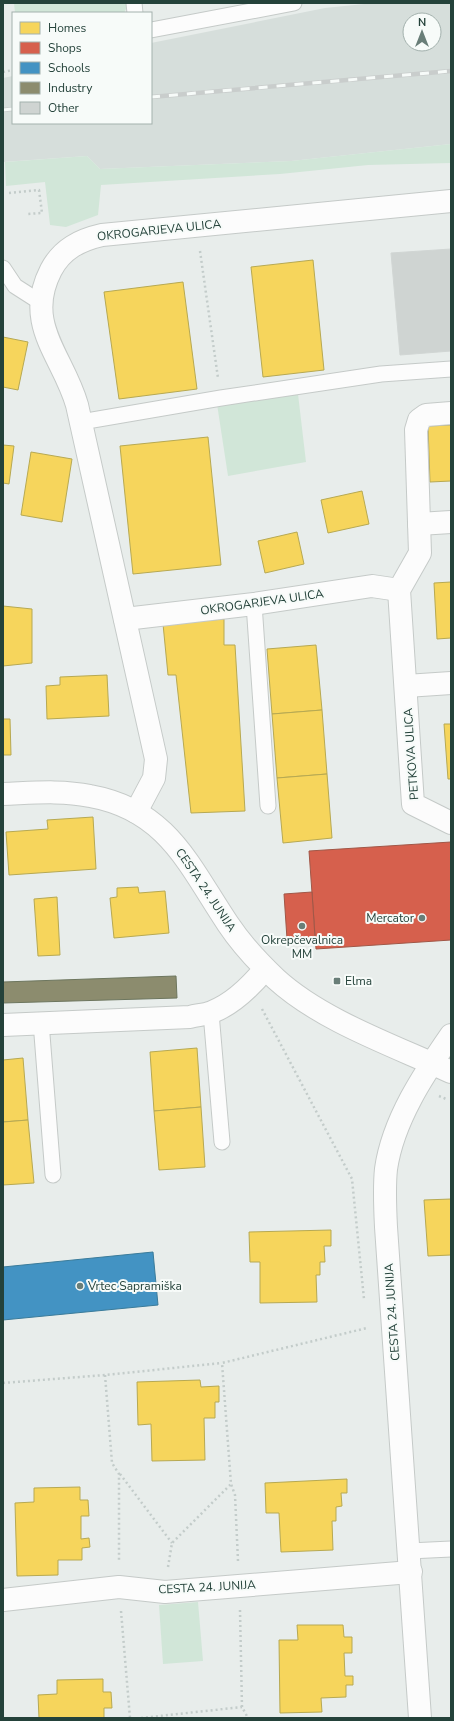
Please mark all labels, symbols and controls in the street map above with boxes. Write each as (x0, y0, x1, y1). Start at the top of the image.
legend (12, 12, 152, 124)
north arrow (402, 12, 442, 52)
text: N (418, 15, 426, 30)
text: Homes (48, 20, 86, 36)
text: Shops (48, 40, 82, 56)
text: Schools (48, 60, 91, 76)
text: Industry (48, 80, 93, 96)
text: Other (48, 100, 80, 116)
street label: OKROGARJEVA ULICA (96, 216, 222, 244)
street label: OKROGARJEVA ULICA (199, 585, 325, 619)
street label: PETKOVA ULICA (400, 707, 422, 801)
street label: CESTA 24. JUNIJA (172, 845, 240, 935)
place label: Mercator (366, 910, 415, 926)
marker: Mercator (417, 913, 427, 923)
marker: Okrepčevalnica MM (297, 921, 307, 931)
place label: Okrepčevalnica MM (261, 932, 343, 962)
place label: Elma (345, 973, 372, 989)
marker: Elma (332, 976, 342, 986)
street label: CESTA 24. JUNIJA (381, 1262, 403, 1361)
place label: Vrtec Sapramiška (87, 1278, 182, 1294)
marker: Vrtec Sapramiška (75, 1281, 85, 1291)
street label: CESTA 24. JUNIJA (158, 1576, 256, 1598)

